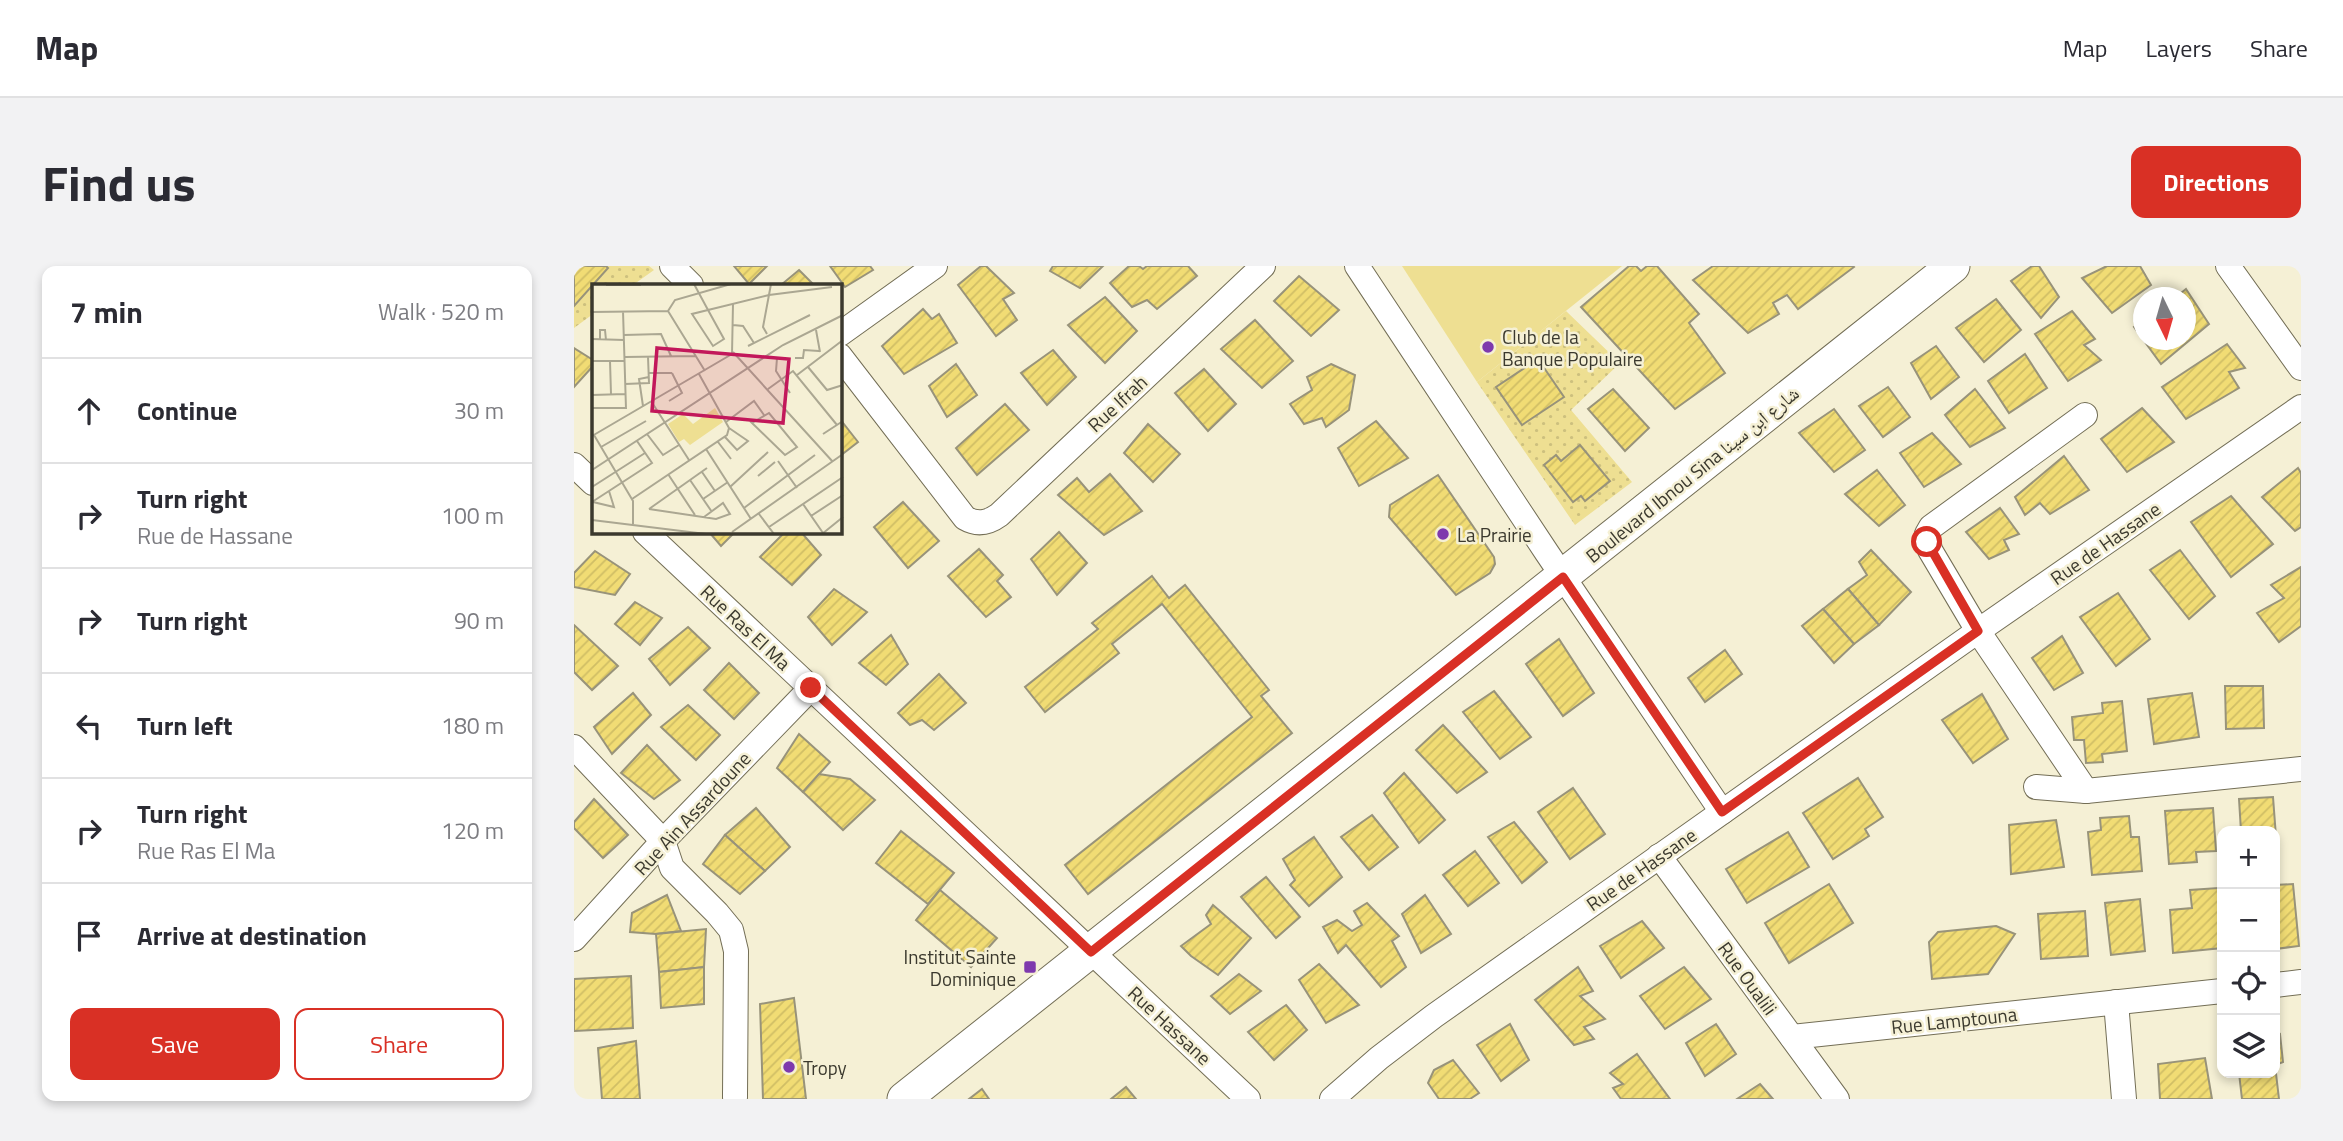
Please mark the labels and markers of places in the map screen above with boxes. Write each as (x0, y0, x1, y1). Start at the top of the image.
place label: Club de la Banque Populaire (1502, 322, 1643, 373)
marker: Club de la Banque Populaire (1480, 339, 1496, 355)
place label: La Prairie (1457, 520, 1532, 549)
marker: La Prairie (1435, 526, 1451, 542)
place label: Institut Sainte Dominique (903, 942, 1016, 993)
marker: Institut Sainte Dominique (1022, 959, 1038, 975)
place label: Tropy (803, 1053, 847, 1082)
marker: Tropy (781, 1059, 797, 1075)

